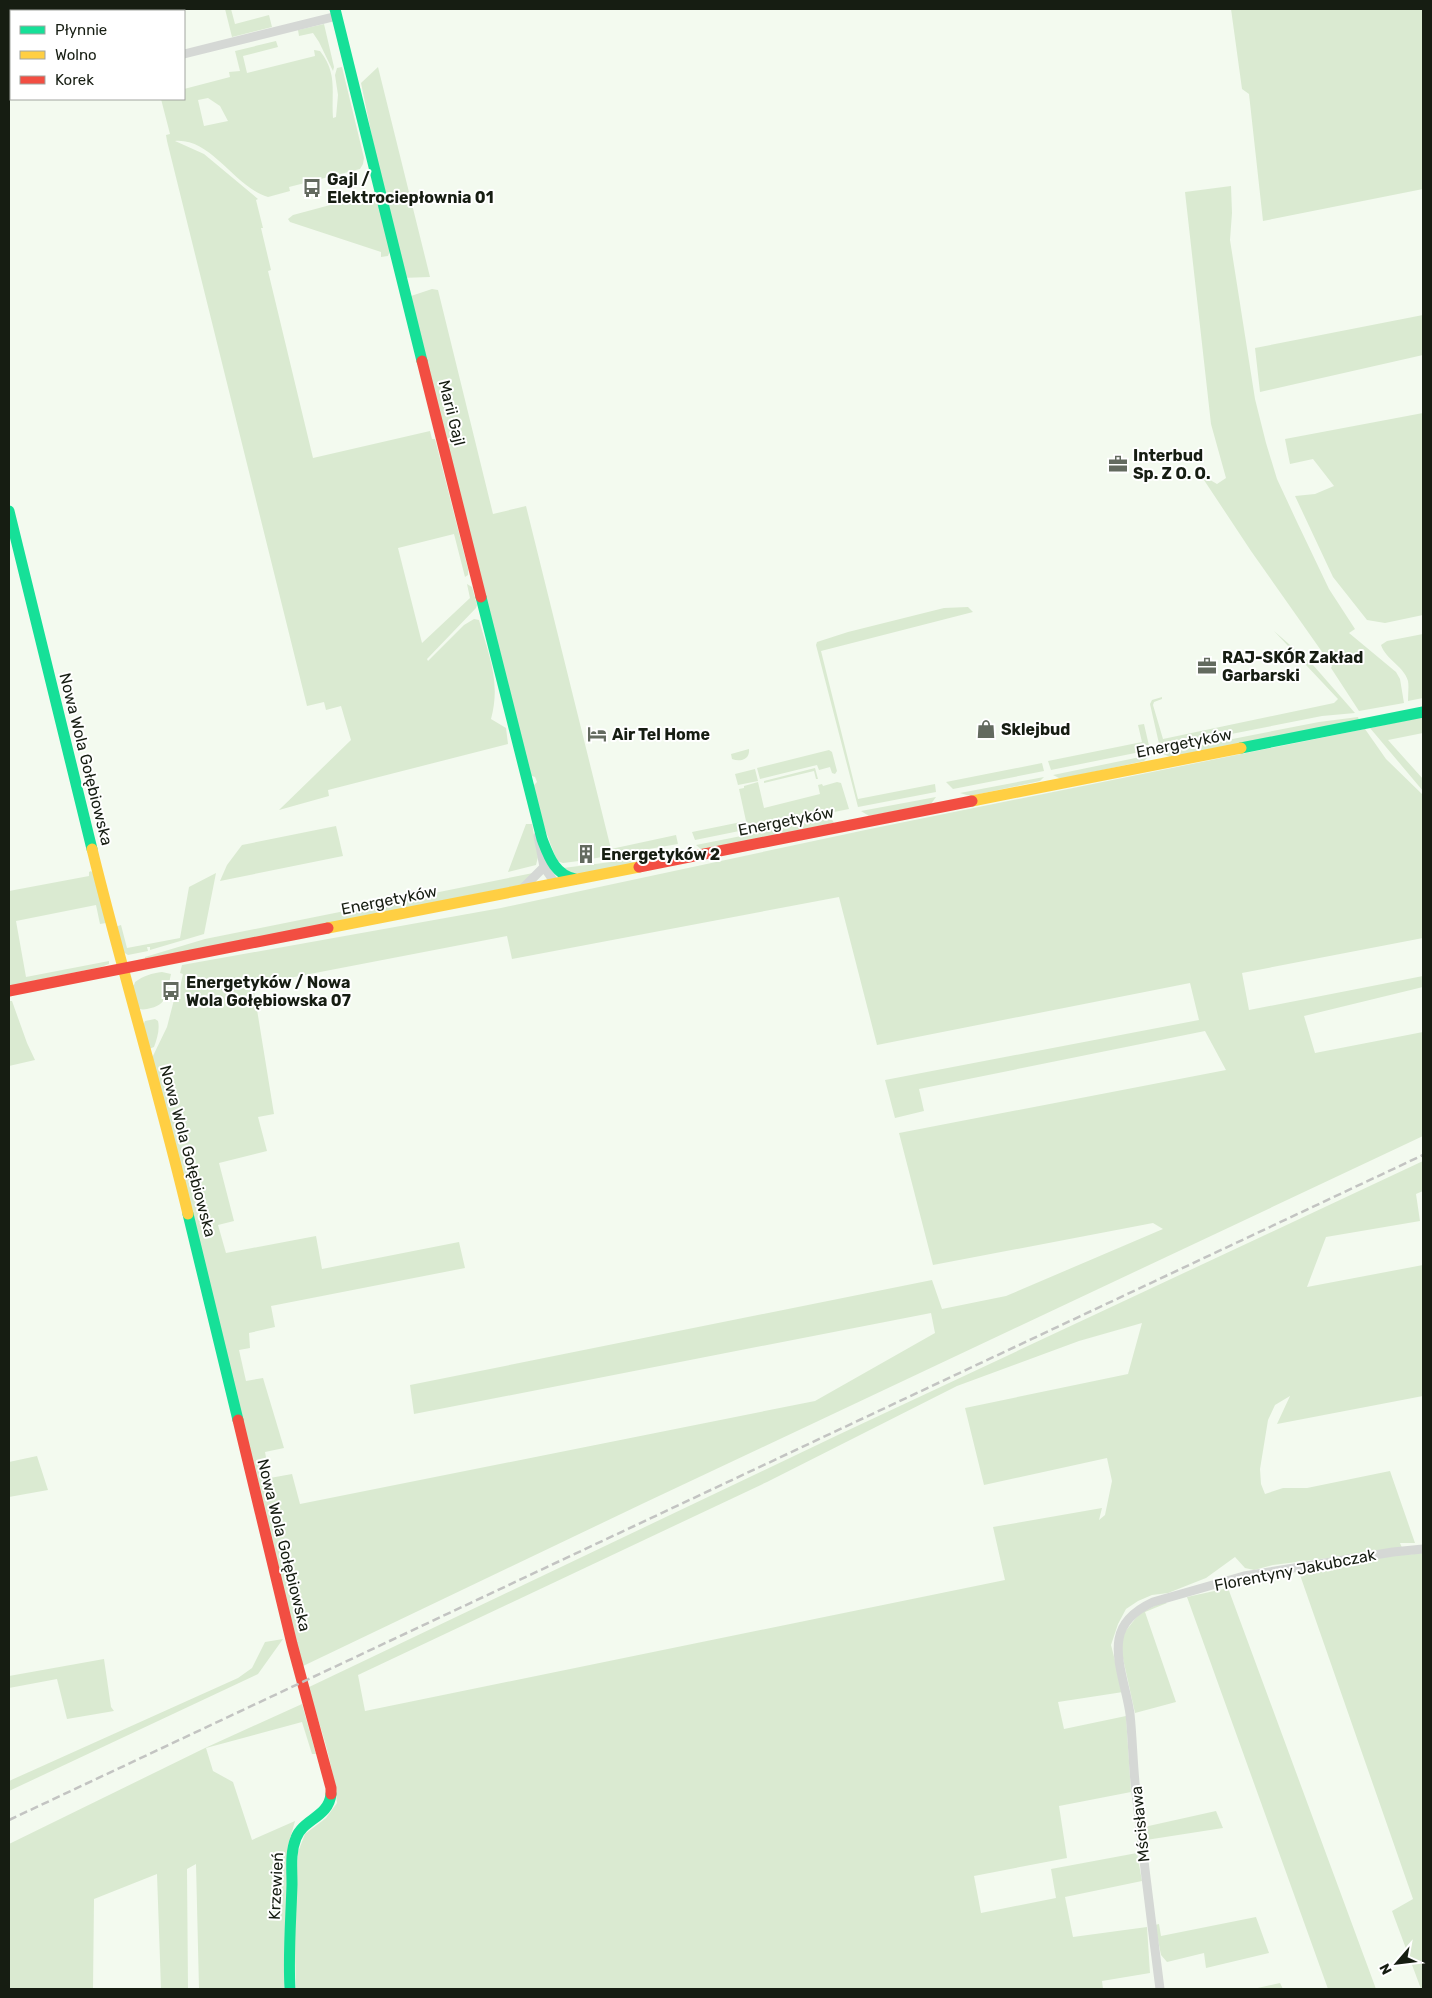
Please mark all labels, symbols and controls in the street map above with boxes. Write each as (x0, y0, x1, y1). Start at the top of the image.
legend (10, 10, 185, 100)
text: Płynnie (55, 21, 107, 39)
text: Wolno (55, 46, 97, 64)
text: Korek (55, 71, 94, 89)
place label: Gajl / Elektrociepłownia 01 (327, 170, 494, 207)
bus stop icon: Gajl / Elektrociepłownia 01 (301, 177, 323, 199)
street label: Marii Gajl (435, 378, 469, 448)
place label: Interbud Sp. Z O. O. (1133, 446, 1210, 483)
office icon: Interbud Sp. Z O. O. (1107, 453, 1129, 475)
place label: RAJ-SKÓR Zakład Garbarski (1222, 647, 1363, 685)
office icon: RAJ-SKÓR Zakład Garbarski (1196, 655, 1218, 677)
street label: Nowa Wola Gołębiowska (54, 671, 117, 847)
shop icon: Sklejbud (975, 718, 997, 740)
place label: Sklejbud (1001, 720, 1070, 739)
hotel icon: Air Tel Home (586, 723, 608, 745)
street label: Energetyków (1134, 724, 1234, 762)
place label: Air Tel Home (612, 725, 710, 744)
street label: Energetyków (736, 802, 836, 840)
building icon: Energetyków 2 (575, 843, 597, 865)
place label: Energetyków 2 (601, 845, 720, 864)
street label: Energetyków (339, 881, 439, 919)
place label: Energetyków / Nowa Wola Gołębiowska 07 (186, 973, 351, 1010)
bus stop icon: Energetyków / Nowa Wola Gołębiowska 07 (160, 980, 182, 1002)
street label: Nowa Wola Gołębiowska (155, 1063, 220, 1239)
street label: Nowa Wola Gołębiowska (252, 1457, 315, 1633)
street label: Florentyny Jakubczak (1213, 1545, 1378, 1595)
street label: Mścisława (1127, 1785, 1153, 1863)
street label: Krzewień (265, 1852, 287, 1920)
north arrow (1372, 1938, 1422, 1988)
text: N (1376, 1960, 1396, 1977)

